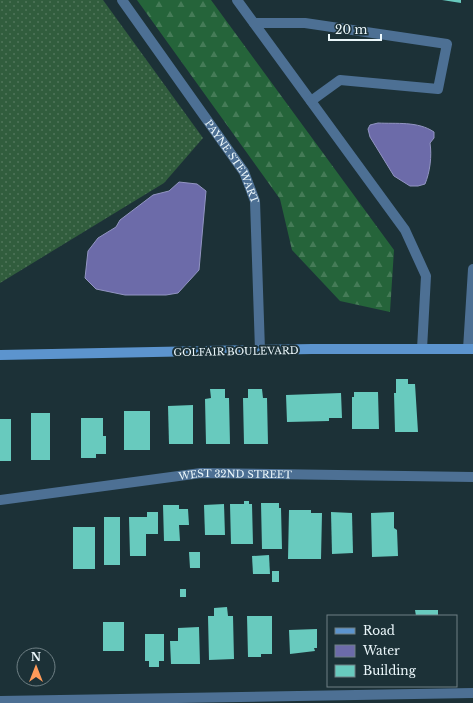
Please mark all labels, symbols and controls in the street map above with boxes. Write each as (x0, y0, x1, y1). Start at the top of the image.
scale bar (329, 16, 381, 42)
text: 20 m (335, 22, 367, 37)
street label: PAYNE STEWART (202, 117, 261, 205)
street label: GOLFAIR BOULEVARD (173, 344, 299, 359)
street label: WEST 32ND STREET (177, 467, 292, 483)
legend (327, 615, 457, 687)
text: Road (363, 623, 395, 638)
text: Water (362, 643, 400, 658)
north arrow (16, 647, 56, 687)
text: N (31, 650, 42, 664)
text: Building (363, 663, 417, 678)

